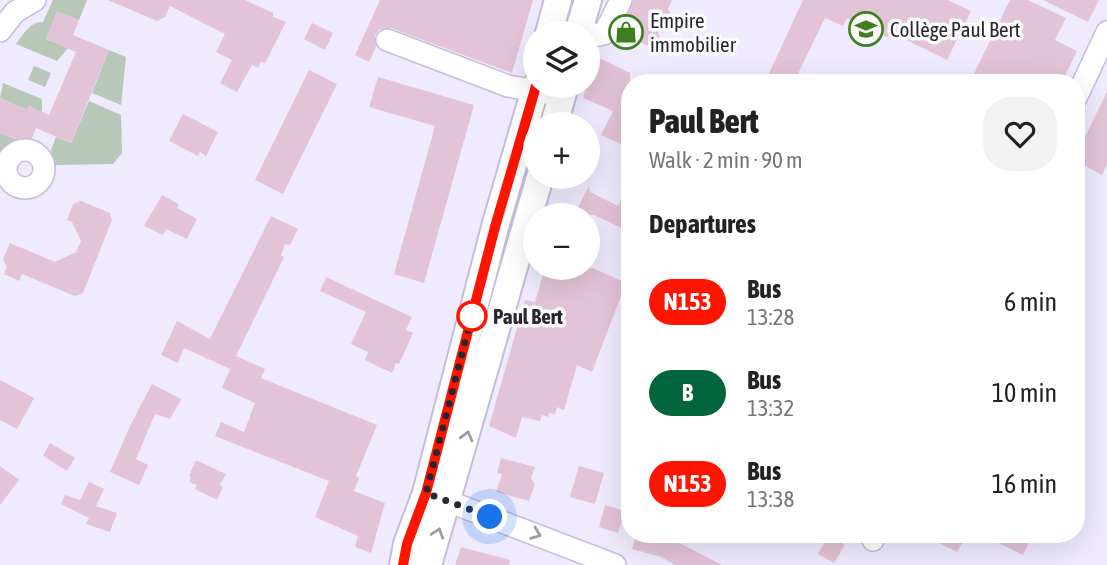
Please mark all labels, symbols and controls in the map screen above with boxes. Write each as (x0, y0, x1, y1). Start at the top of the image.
place label: Empire immobilier (650, 8, 737, 56)
school or university icon: Collège Paul Bert (847, 10, 885, 48)
shop icon: Empire immobilier (607, 13, 645, 51)
place label: Collège Paul Bert (890, 17, 1021, 41)
map controls (523, 21, 600, 280)
button: layers (523, 21, 600, 98)
button: heart (983, 97, 1057, 171)
text: Paul Bert (649, 102, 759, 140)
button: + (523, 112, 600, 189)
text: Walk · 2 min · 90 m (649, 147, 803, 173)
button: − (523, 203, 600, 280)
text: Departures (649, 209, 756, 239)
text: Bus (747, 274, 781, 304)
text: 6 min (1004, 287, 1057, 317)
text: N153 (664, 288, 712, 315)
marker: Paul Bert (457, 301, 487, 331)
place label: Paul Bert (493, 304, 563, 328)
text: 13:28 (747, 304, 794, 330)
text: Bus (747, 365, 781, 395)
text: 10 min (992, 378, 1057, 408)
text: B (682, 379, 693, 406)
text: 13:32 (747, 395, 794, 421)
one-way arrow (458, 430, 473, 442)
text: Bus (747, 456, 781, 486)
text: 16 min (992, 469, 1057, 499)
text: N153 (664, 470, 712, 497)
text: 13:38 (747, 486, 794, 512)
your location (472, 499, 507, 534)
one-way arrow (529, 526, 541, 540)
one-way arrow (430, 528, 444, 540)

